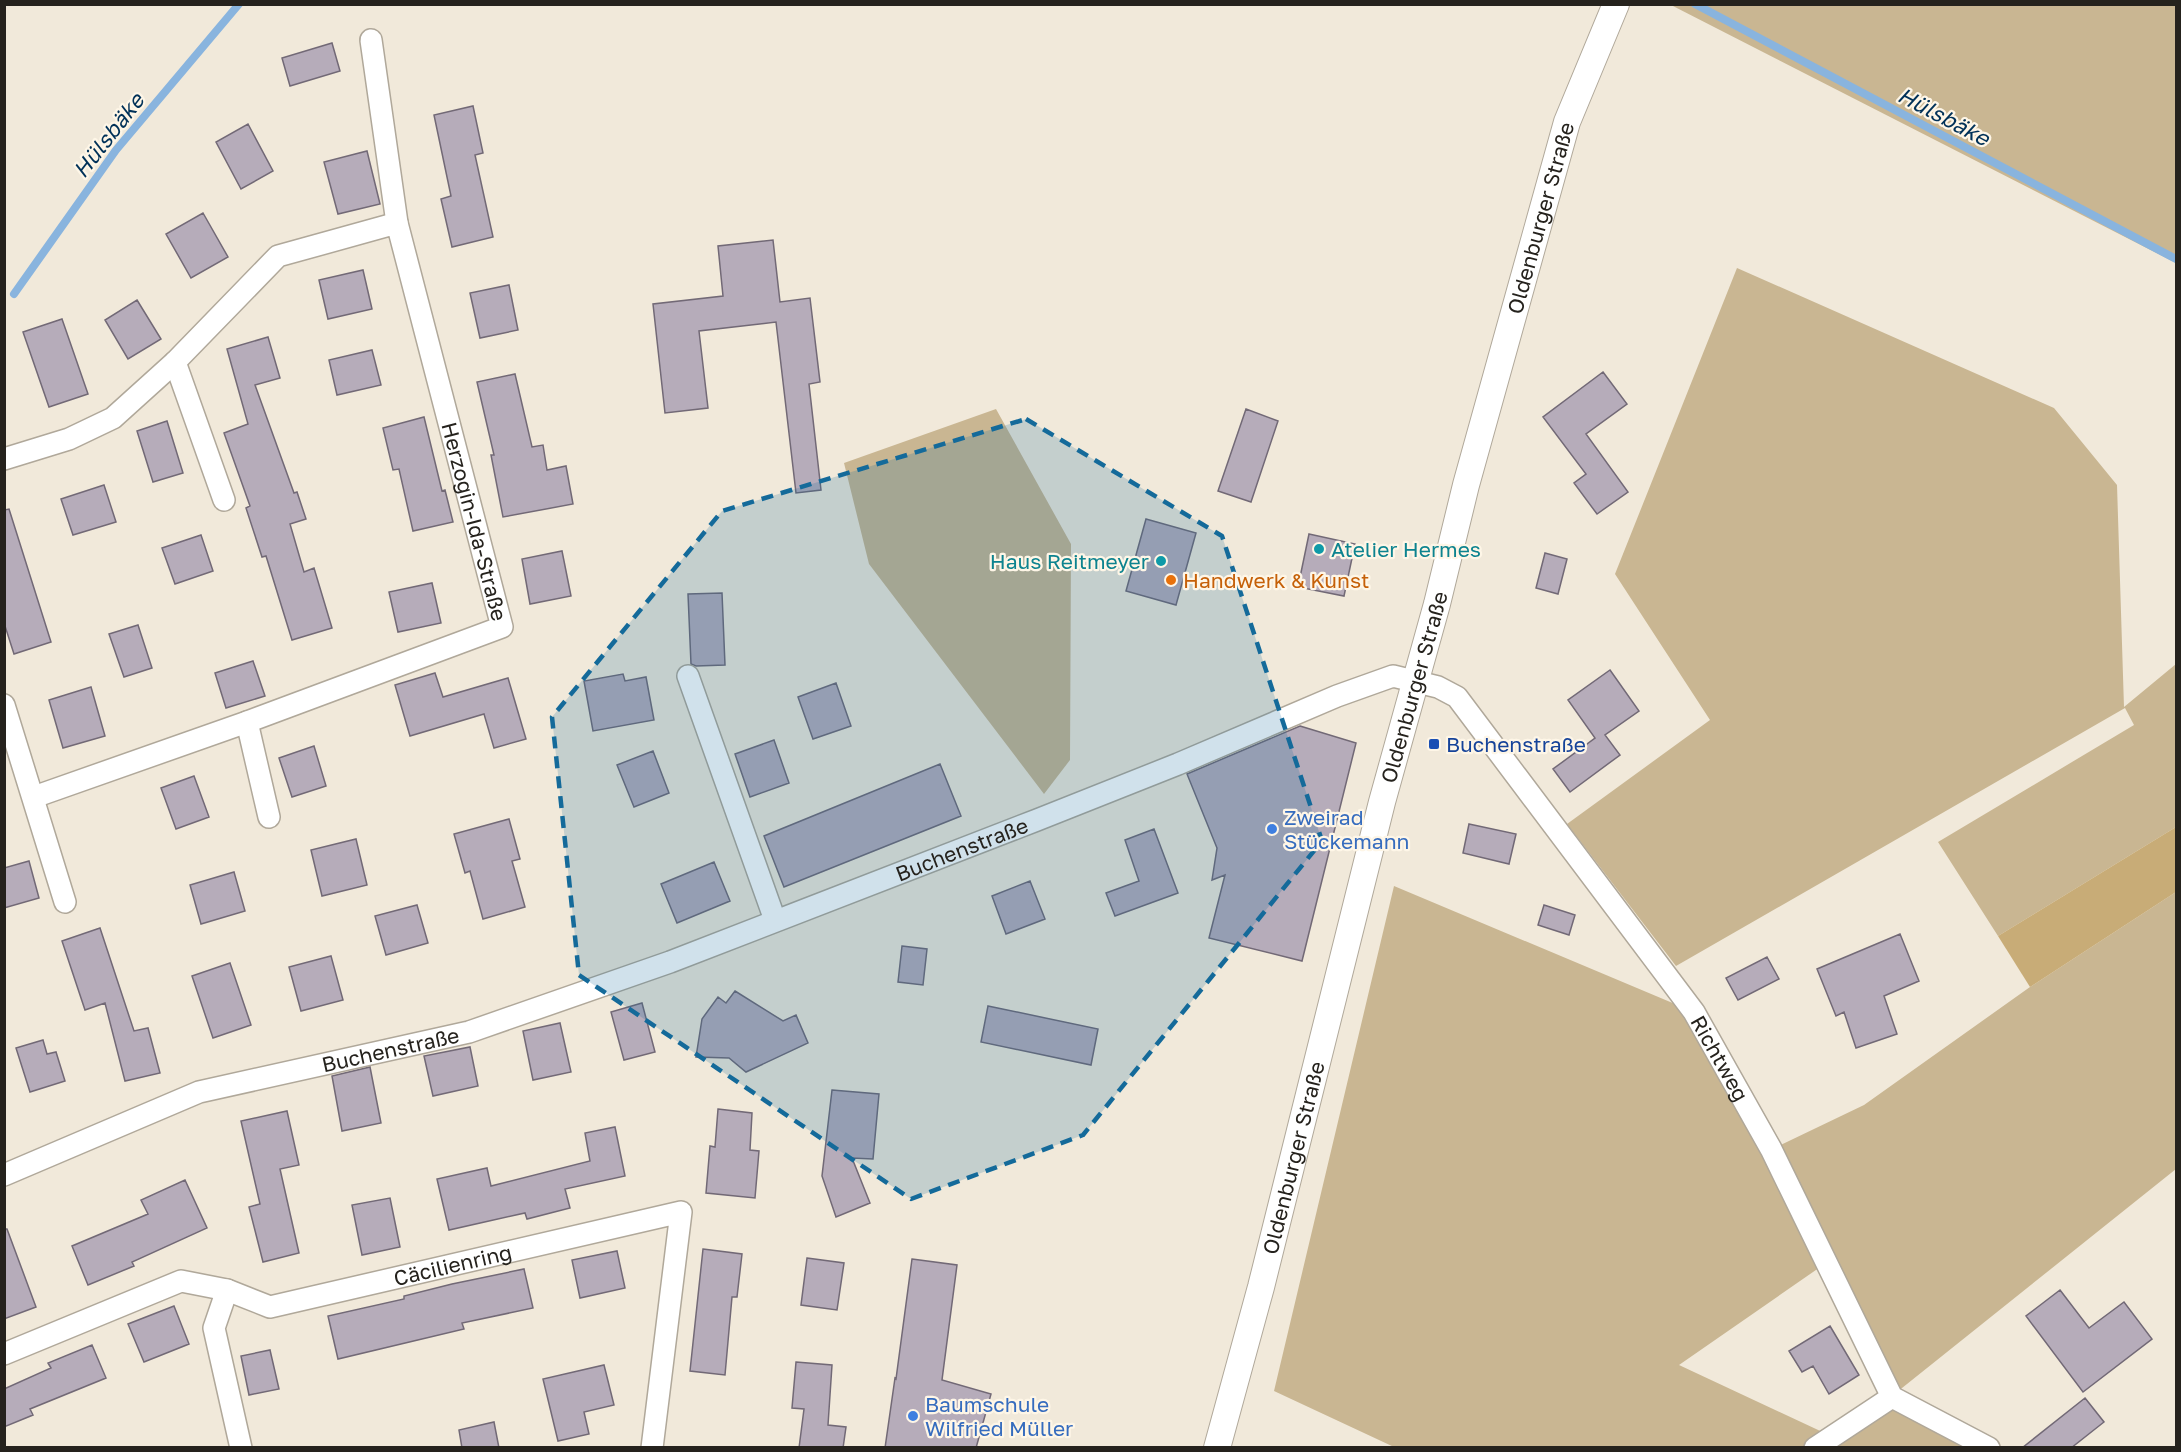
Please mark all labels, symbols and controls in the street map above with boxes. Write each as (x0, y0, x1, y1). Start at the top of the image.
water label: Hülsbäke (1894, 81, 1996, 152)
water label: Hülsbäke (67, 86, 151, 182)
street label: Oldenburger Straße (1501, 119, 1579, 317)
street label: Herzogin-Ida-Straße (436, 419, 513, 624)
place label: Atelier Hermes (1331, 536, 1481, 562)
marker: Atelier Hermes (1312, 542, 1326, 556)
place label: Haus Reitmeyer (990, 548, 1149, 574)
marker: Haus Reitmeyer (1154, 554, 1168, 568)
place label: Handwerk & Kunst (1183, 567, 1369, 593)
marker: Handwerk & Kunst (1164, 573, 1178, 587)
street label: Oldenburger Straße (1375, 589, 1453, 786)
place label: Buchenstraße (1446, 731, 1586, 757)
marker: Buchenstraße (1427, 737, 1441, 751)
place label: Zweirad Stückemann (1284, 804, 1409, 854)
street label: Buchenstraße (892, 812, 1032, 887)
marker: Zweirad Stückemann (1265, 822, 1279, 836)
street label: Richtweg (1685, 1011, 1754, 1106)
street label: Buchenstraße (319, 1022, 462, 1077)
street label: Oldenburger Straße (1257, 1059, 1330, 1257)
street label: Cäcilienring (391, 1239, 514, 1291)
place label: Baumschule Wilfried Müller (925, 1391, 1073, 1441)
marker: Baumschule Wilfried Müller (906, 1409, 920, 1423)

